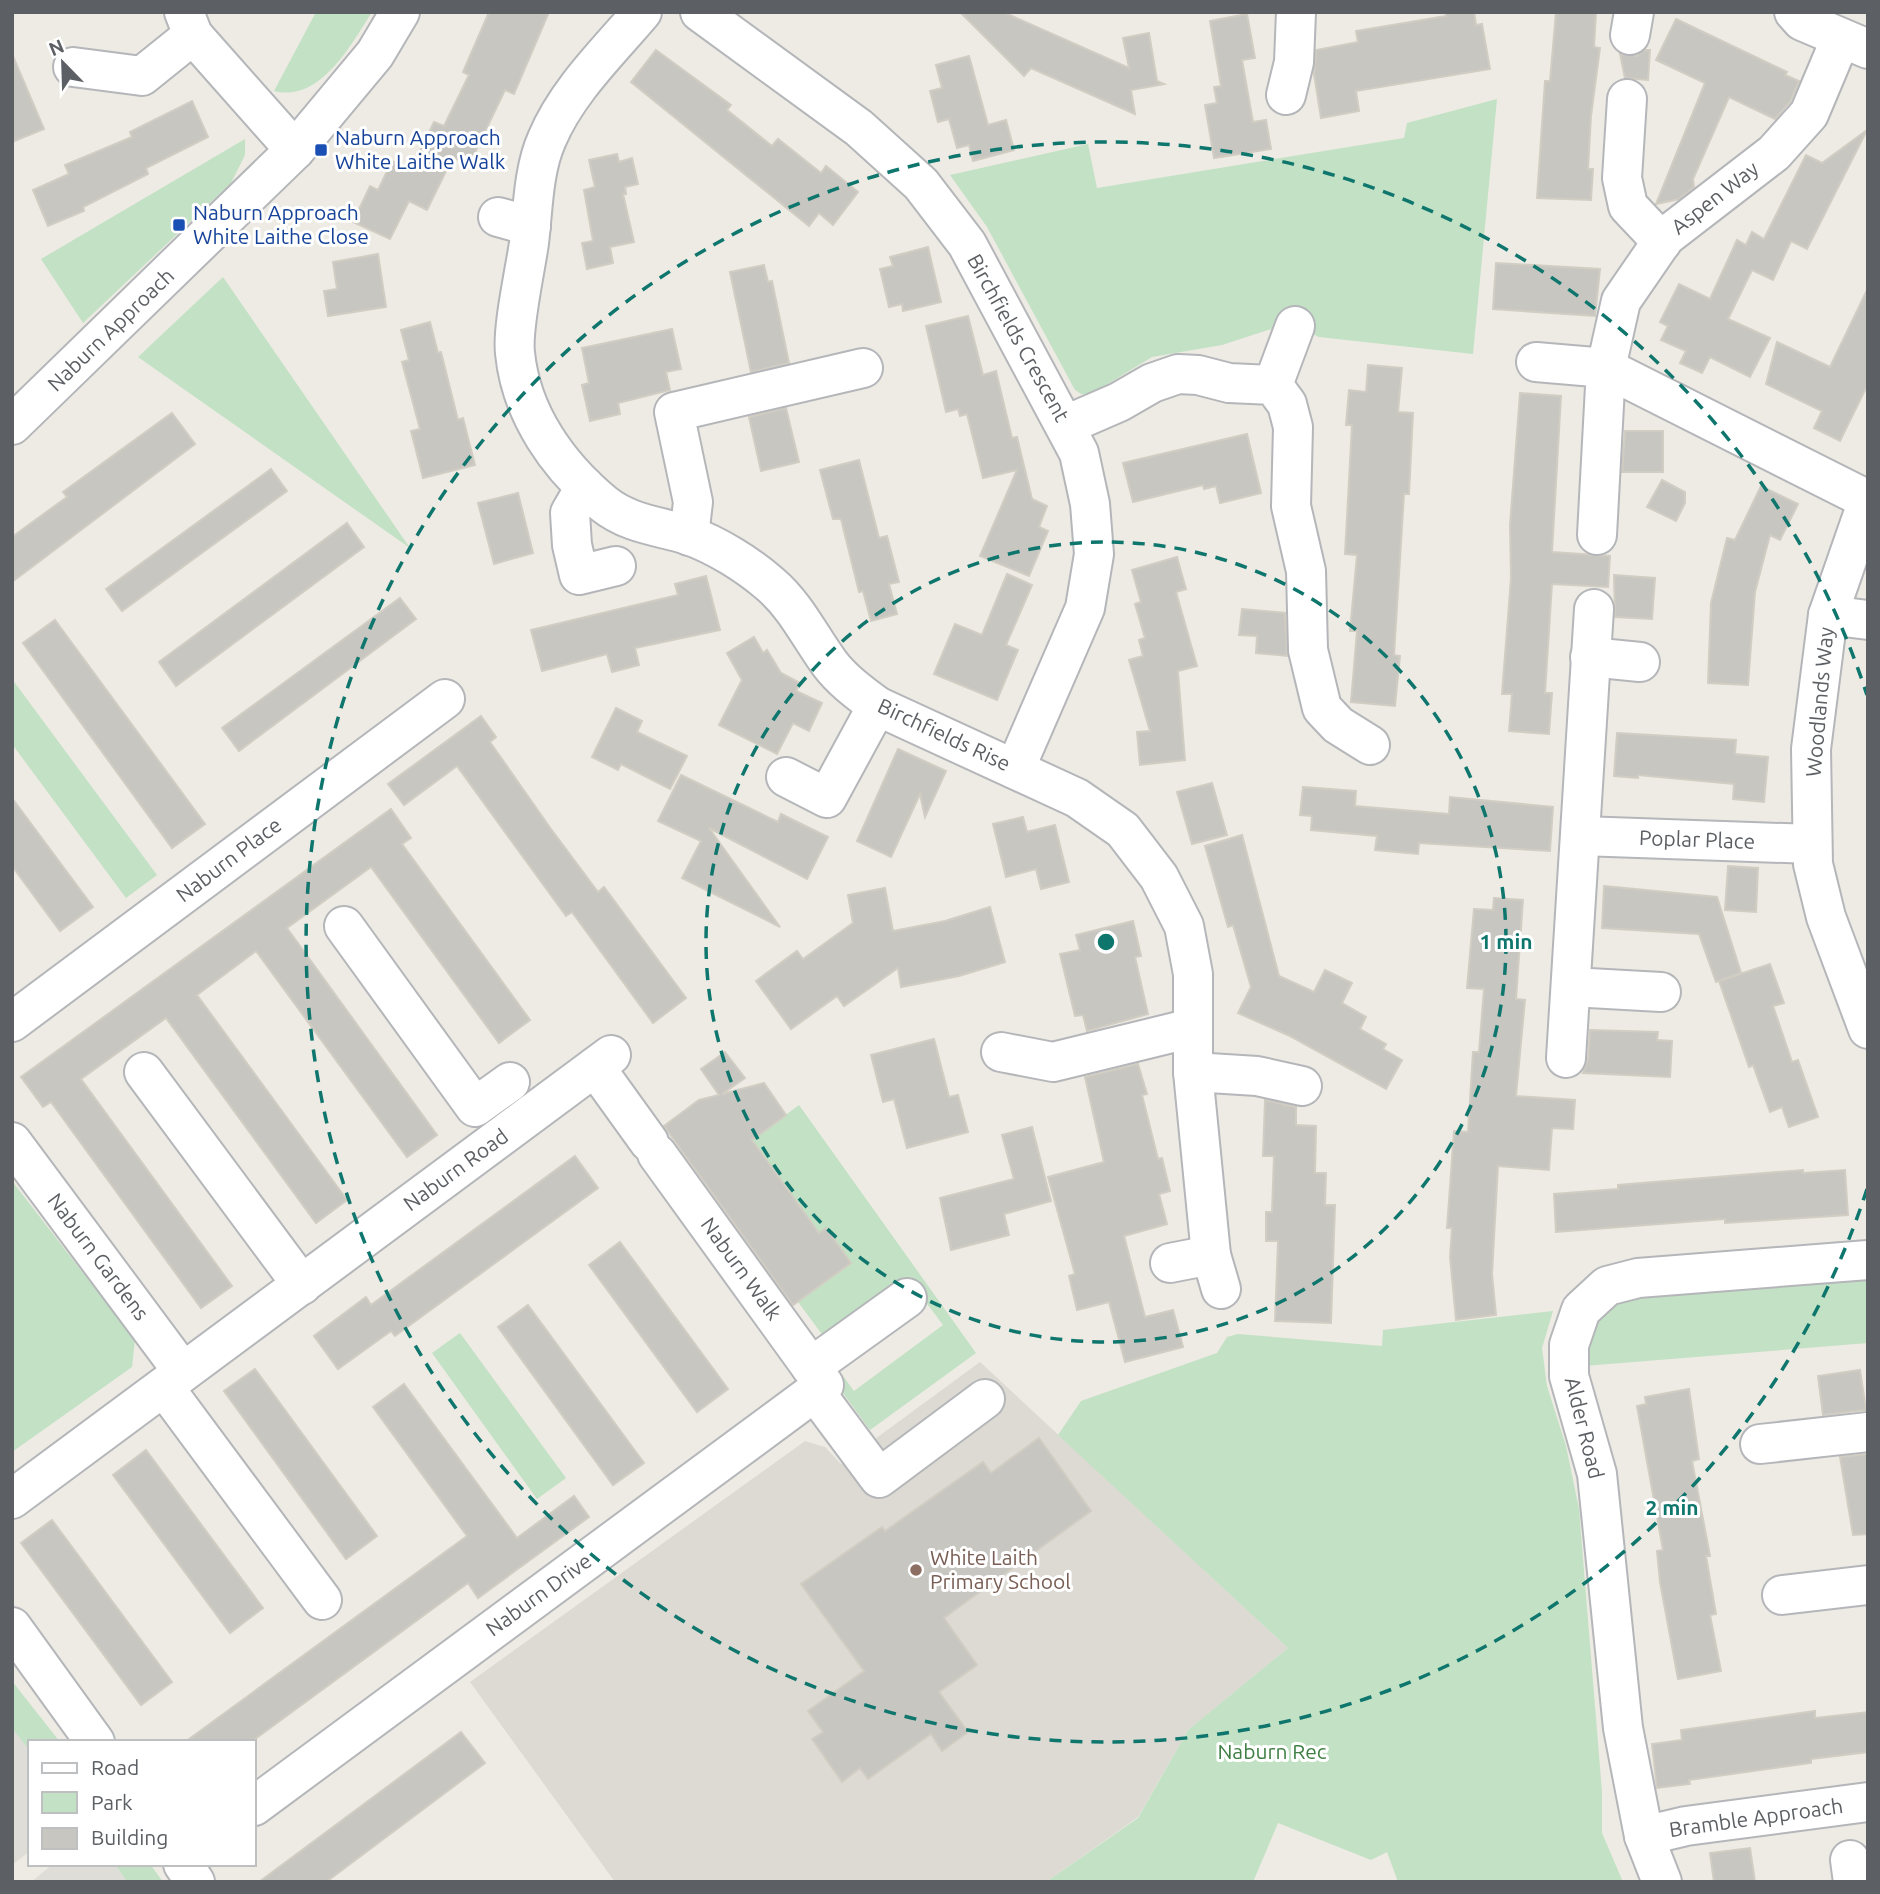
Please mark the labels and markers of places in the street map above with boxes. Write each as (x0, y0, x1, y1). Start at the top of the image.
place label: Naburn Approach White Laithe Walk (335, 125, 506, 173)
marker: Naburn Approach White Laithe Walk (313, 142, 329, 158)
place label: Naburn Approach White Laithe Close (193, 200, 369, 248)
marker: Naburn Approach White Laithe Close (171, 217, 187, 233)
centre of rings (1094, 930, 1118, 954)
place label: White Laith Primary School (930, 1545, 1071, 1593)
marker: White Laith Primary School (908, 1562, 924, 1578)

